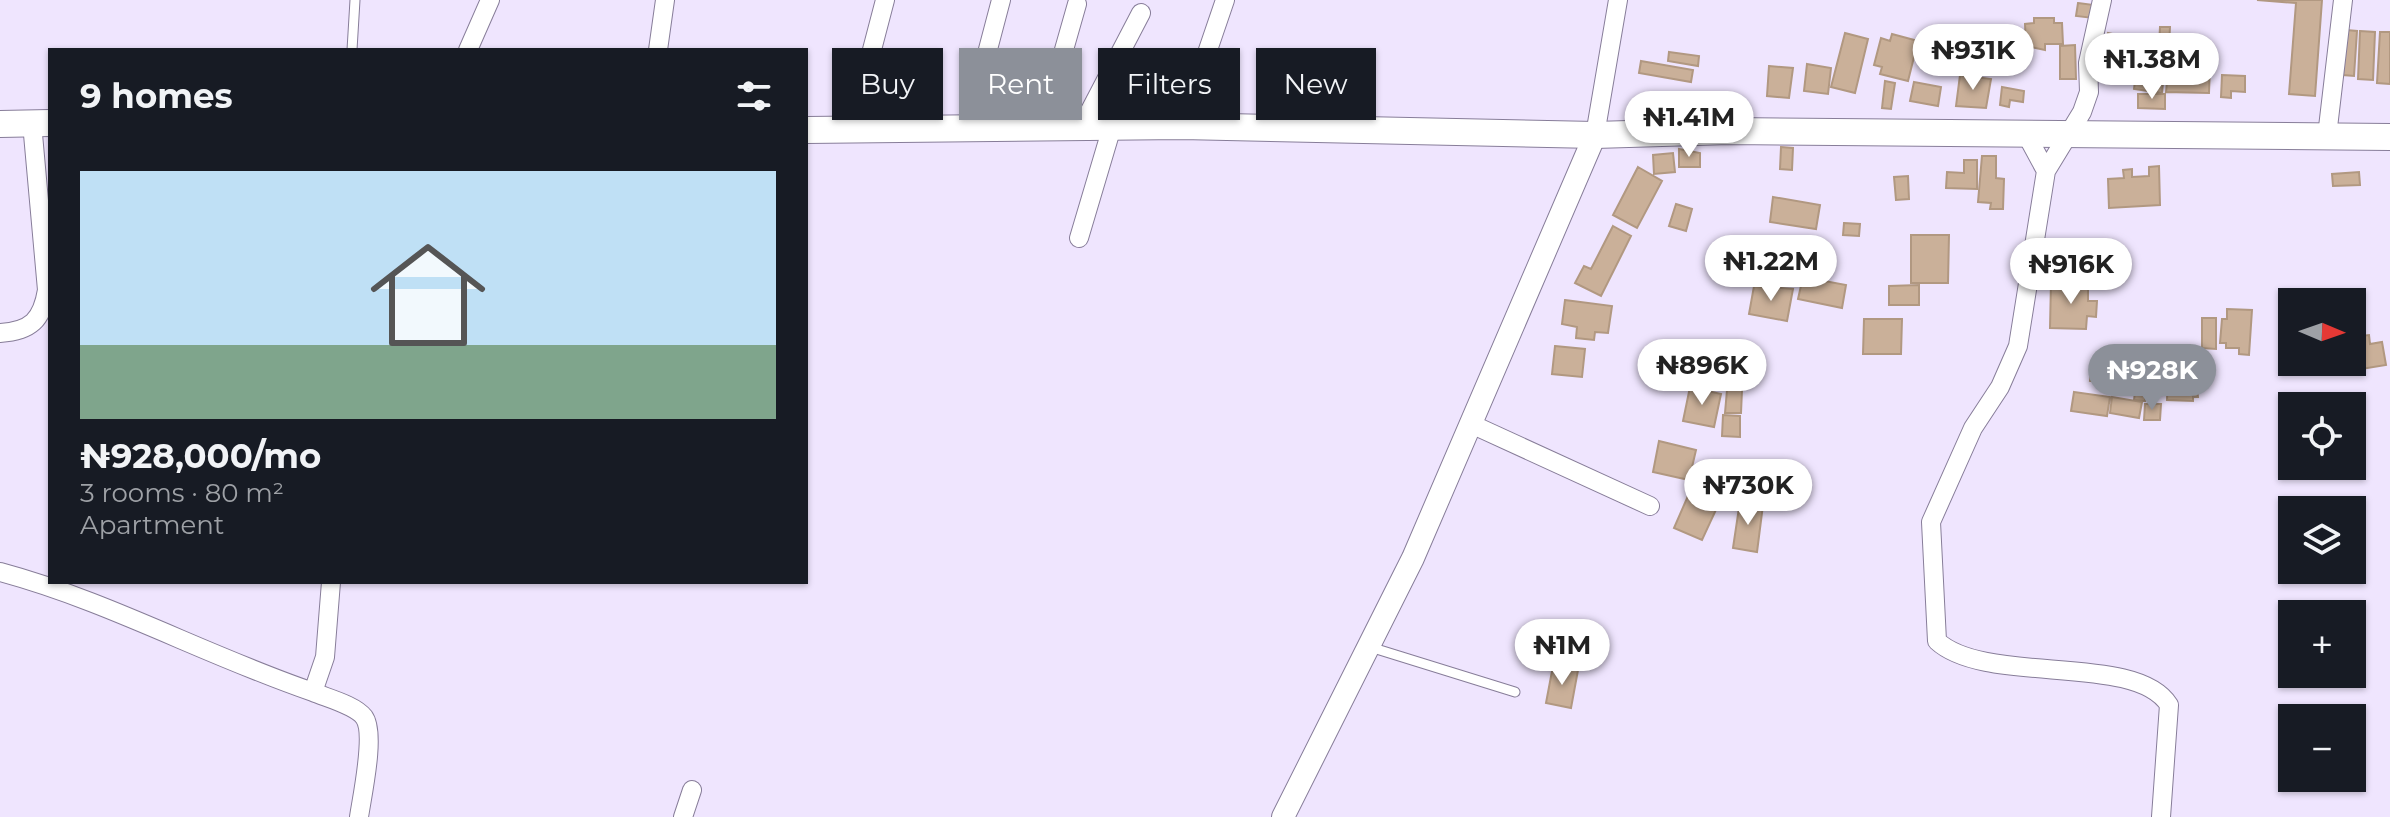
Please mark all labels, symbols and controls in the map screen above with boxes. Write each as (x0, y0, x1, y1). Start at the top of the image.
pin: ₦931K (1917, 24, 2029, 92)
pin: ₦1.38M (2087, 33, 2217, 101)
text: ₦931K (1931, 34, 2015, 66)
text: ₦1.38M (2103, 43, 2201, 75)
chip: Buy (832, 48, 943, 120)
chip: Rent (959, 48, 1082, 120)
chip: Filters (1098, 48, 1240, 120)
chip: New (1256, 48, 1376, 120)
icon: filters (732, 74, 776, 118)
text: 9 homes (80, 75, 233, 117)
pin: ₦1.41M (1624, 91, 1754, 159)
text: ₦1.41M (1643, 101, 1735, 133)
icon: home (356, 223, 500, 367)
pin: ₦1.22M (1706, 235, 1836, 303)
pin: ₦916K (2015, 238, 2127, 306)
text: ₦1.22M (1723, 245, 1819, 277)
text: ₦916K (2028, 248, 2114, 280)
north arrow (2278, 288, 2366, 376)
map controls (2278, 288, 2366, 792)
pin: ₦896K (1646, 339, 1758, 407)
pin: ₦928K (2096, 344, 2208, 412)
text: ₦896K (1655, 349, 1749, 381)
text: ₦928K (2106, 354, 2198, 386)
button: locate (2278, 392, 2366, 480)
text: ₦928,000/mo (80, 435, 321, 477)
pin: ₦730K (1692, 459, 1804, 527)
text: ₦730K (1702, 469, 1794, 501)
text: 3 rooms · 80 m² (80, 477, 284, 509)
button: layers (2278, 496, 2366, 584)
text: Apartment (80, 509, 224, 541)
button: + (2278, 600, 2366, 688)
pin: ₦1M (1523, 619, 1601, 687)
text: ₦1M (1533, 629, 1591, 661)
button: − (2278, 704, 2366, 792)

